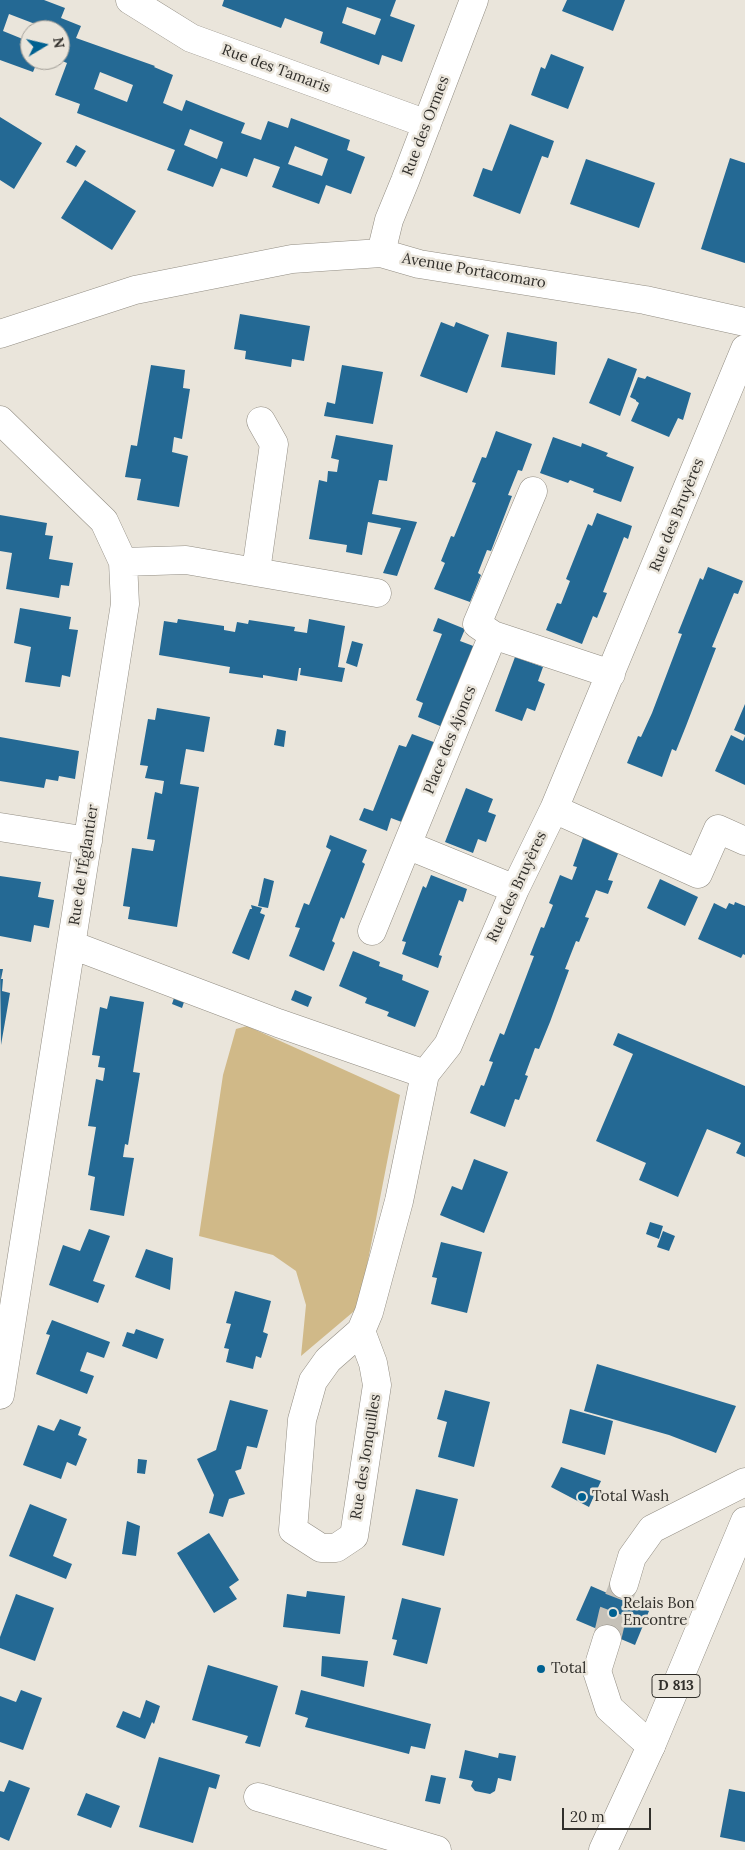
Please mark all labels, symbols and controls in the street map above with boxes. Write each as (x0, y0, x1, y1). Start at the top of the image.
north arrow (20, 20, 70, 70)
text: N (49, 36, 69, 50)
street label: Rue des Tamaris (219, 41, 333, 97)
street label: Rue des Ormes (399, 74, 453, 178)
street label: Avenue Portacomaro (401, 249, 547, 293)
street label: Rue des Bruyères (646, 456, 708, 574)
street label: Place des Ajoncs (420, 683, 480, 797)
street label: Rue de l'Églantier (66, 803, 102, 927)
street label: Rue des Bruyères (483, 829, 551, 945)
street label: Rue des Jonquilles (347, 1393, 385, 1521)
place label: Total Wash (592, 1488, 669, 1506)
marker: Total Wash (576, 1491, 588, 1503)
place label: Relais Bon Encontre (623, 1595, 695, 1630)
marker: Relais Bon Encontre (607, 1607, 619, 1619)
place label: Total (551, 1660, 586, 1678)
marker: Total (535, 1663, 547, 1675)
road number: D 813 (652, 1674, 700, 1698)
scale bar (565, 1798, 654, 1830)
text: 20 m (570, 1807, 605, 1826)

